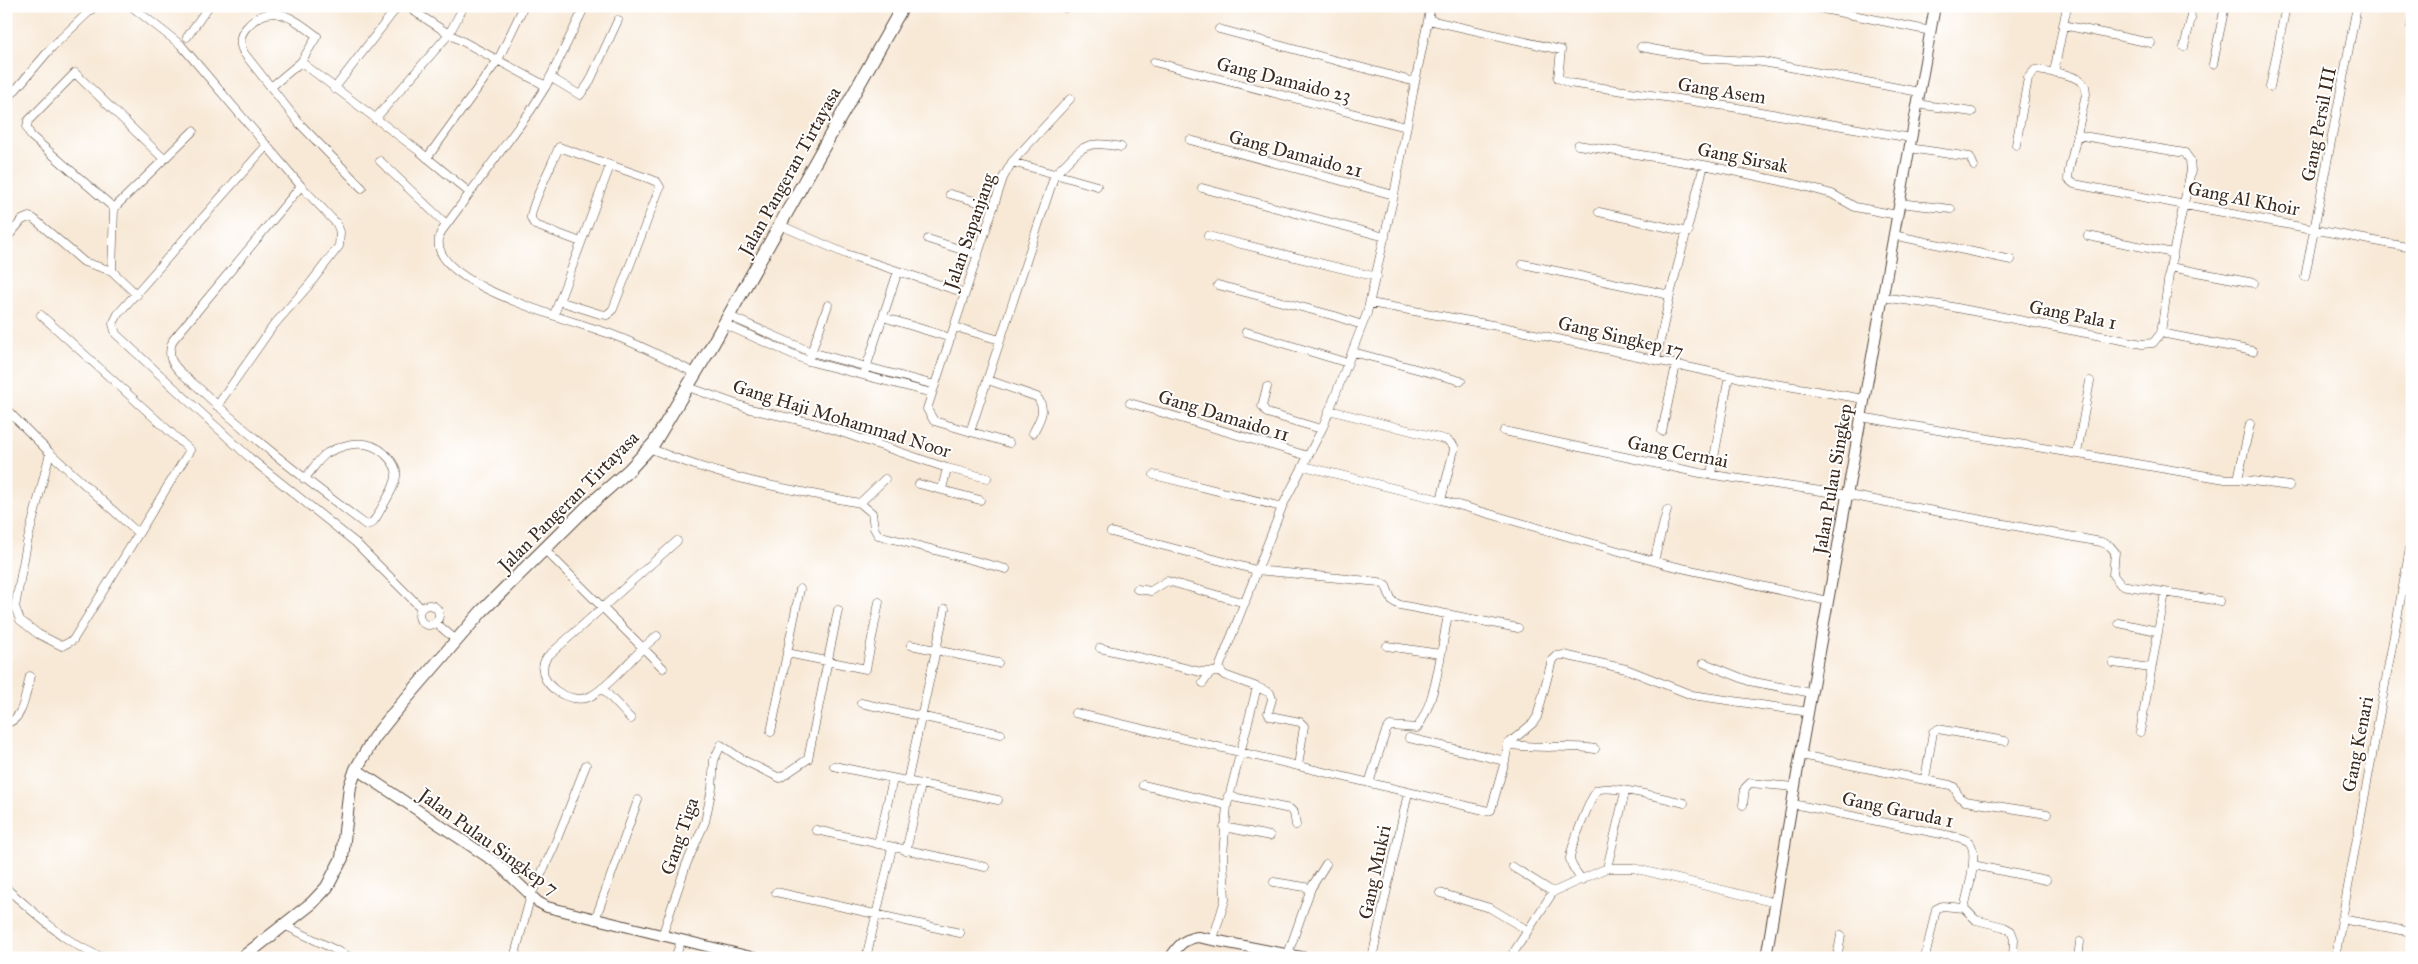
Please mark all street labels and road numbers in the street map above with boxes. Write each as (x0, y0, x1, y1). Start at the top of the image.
street label: Gang Damaido 23 (1214, 52, 1353, 108)
street label: Gang Persil III (2296, 65, 2342, 184)
street label: Gang Asem (1676, 72, 1768, 110)
street label: Jalan Pangeran Tirtayasa (732, 82, 847, 262)
street label: Gang Damaido 21 (1226, 125, 1365, 183)
street label: Gang Sirsak (1695, 137, 1791, 179)
street label: Jalan Sapanjang (938, 170, 1001, 294)
street label: Gang Al Khoir (2186, 176, 2303, 222)
street label: Gang Pala 1 (2027, 295, 2119, 335)
street label: Gang Singkep 17 (1556, 311, 1686, 363)
street label: Gang Haji Mohammad Noor (730, 374, 955, 464)
street label: Gang Damaido 11 (1155, 385, 1292, 447)
street label: Jalan Pulau Singkep (1808, 402, 1858, 558)
street label: Jalan Pangeran Tirtayasa (492, 426, 645, 579)
street label: Gang Cermai (1625, 430, 1730, 474)
street label: Gang Kenari (2337, 694, 2379, 794)
street label: Jalan Pulau Singkep 7 (412, 782, 563, 901)
street label: Gang Garuda 1 (1840, 786, 1956, 834)
street label: Gang Tiga (656, 794, 705, 878)
street label: Gang Mukri (1353, 823, 1397, 922)

